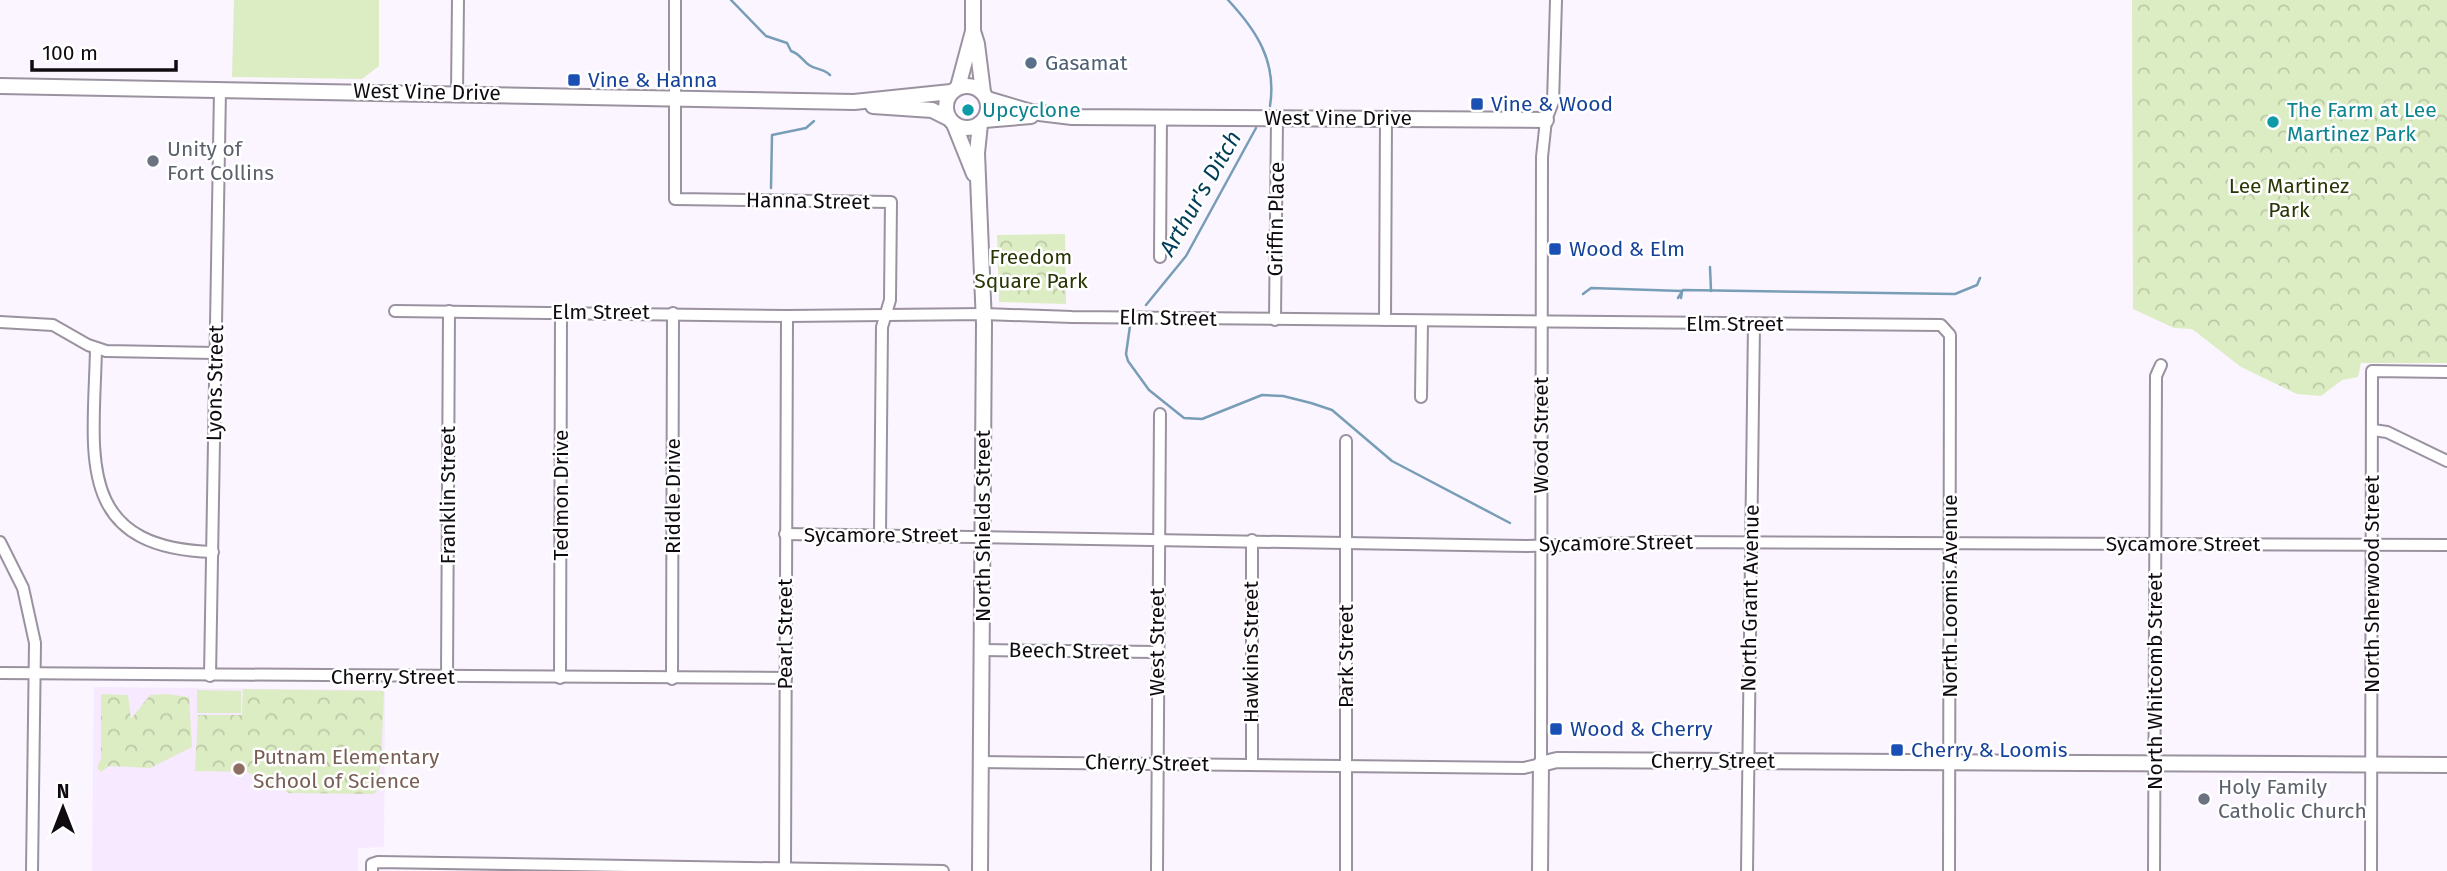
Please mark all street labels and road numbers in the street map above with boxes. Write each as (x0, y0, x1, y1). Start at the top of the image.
street label: West Vine Drive (353, 78, 501, 106)
street label: West Vine Drive (1264, 105, 1412, 131)
street label: Griffin Place (1262, 161, 1290, 277)
street label: Hanna Street (746, 187, 871, 215)
street label: Elm Street (552, 299, 650, 325)
street label: Elm Street (1119, 304, 1218, 332)
street label: Elm Street (1686, 311, 1784, 337)
street label: Lyons Street (201, 324, 229, 441)
street label: Wood Street (1528, 376, 1554, 493)
street label: Franklin Street (435, 425, 461, 564)
street label: Tedmon Drive (548, 429, 574, 561)
street label: North Shields Street (970, 429, 996, 622)
street label: Riddle Drive (660, 438, 686, 554)
street label: North Sherwood Street (2359, 475, 2385, 693)
street label: North Loomis Avenue (1937, 494, 1963, 698)
street label: North Grant Avenue (1735, 504, 1765, 692)
street label: Sycamore Street (804, 522, 959, 548)
street label: Sycamore Street (1539, 529, 1694, 557)
street label: Sycamore Street (2106, 531, 2261, 557)
street label: North Whitcomb Street (2142, 572, 2168, 790)
street label: Pearl Street (772, 578, 798, 690)
street label: Hawkins Street (1238, 581, 1264, 723)
street label: West Street (1144, 587, 1170, 696)
street label: Park Street (1333, 604, 1359, 708)
street label: Beech Street (1009, 637, 1130, 665)
street label: Cherry Street (331, 664, 456, 690)
street label: Cherry Street (1651, 748, 1776, 774)
street label: Cherry Street (1085, 749, 1210, 777)

